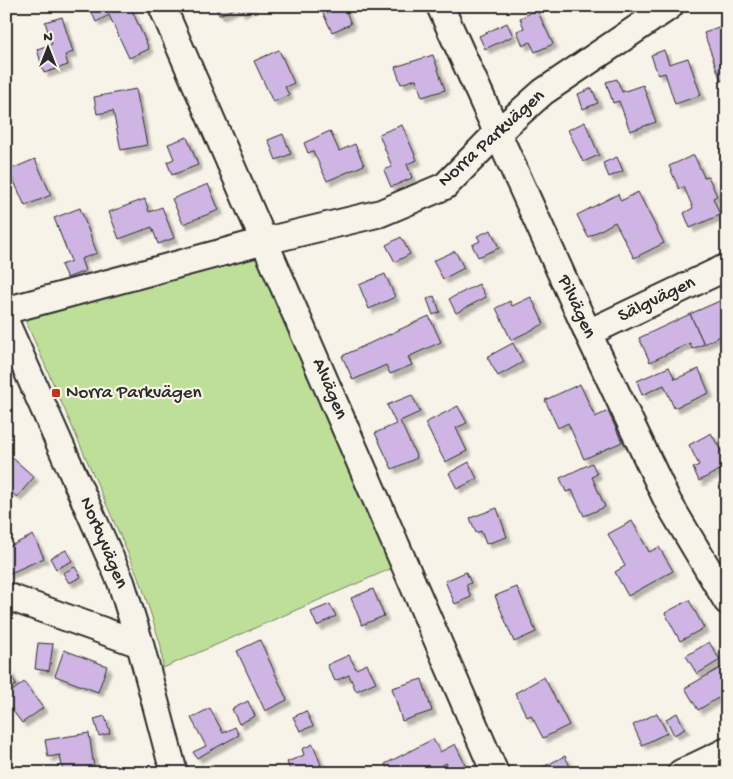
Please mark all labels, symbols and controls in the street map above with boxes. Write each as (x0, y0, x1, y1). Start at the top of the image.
north arrow (22, 22, 72, 72)
text: N (43, 29, 53, 46)
street label: Norra Parkvägen (434, 85, 550, 193)
street label: Pilvägen (551, 271, 601, 342)
street label: Sälgvägen (615, 271, 699, 329)
street label: Alvägen (306, 355, 352, 423)
place label: Norra Parkvägen (66, 382, 202, 405)
marker: Norra Parkvägen (50, 387, 62, 399)
street label: Norbyvägen (73, 494, 133, 592)

